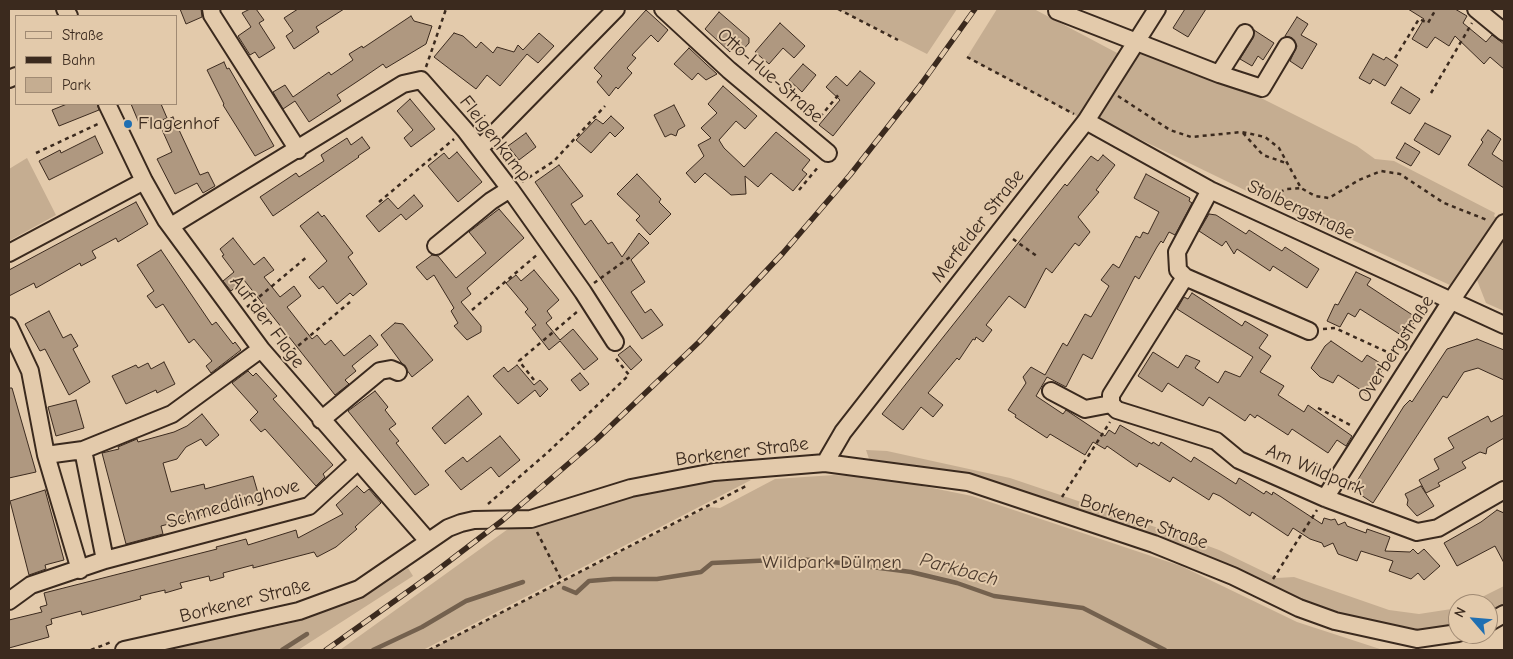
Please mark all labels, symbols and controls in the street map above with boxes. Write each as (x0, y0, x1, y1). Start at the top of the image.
legend (15, 15, 178, 105)
street label: Otto-Hue-Straße (712, 24, 828, 128)
text: Straße (62, 26, 103, 44)
text: Bahn (62, 51, 95, 69)
text: Park (62, 76, 91, 94)
street label: Fleigenkamp (454, 91, 536, 187)
place label: Flagenhof (138, 113, 218, 135)
marker: Flagenhof (122, 118, 134, 130)
street label: Merfelder Straße (927, 165, 1029, 287)
street label: Stolbergstraße (1244, 175, 1358, 245)
street label: Auf der Flage (225, 271, 309, 373)
street label: Overbergstraße (1353, 291, 1439, 407)
street label: Borkener Straße (674, 433, 810, 471)
street label: Am Wildpark (1262, 439, 1368, 501)
street label: Schmeddinghove (164, 474, 302, 534)
street label: Borkener Straße (1077, 489, 1211, 555)
water label: Parkbach (917, 548, 1001, 592)
park label: Wildpark Dülmen (762, 552, 902, 574)
street label: Borkener Straße (177, 574, 313, 628)
north arrow (1448, 594, 1498, 644)
text: N (1450, 604, 1470, 620)

